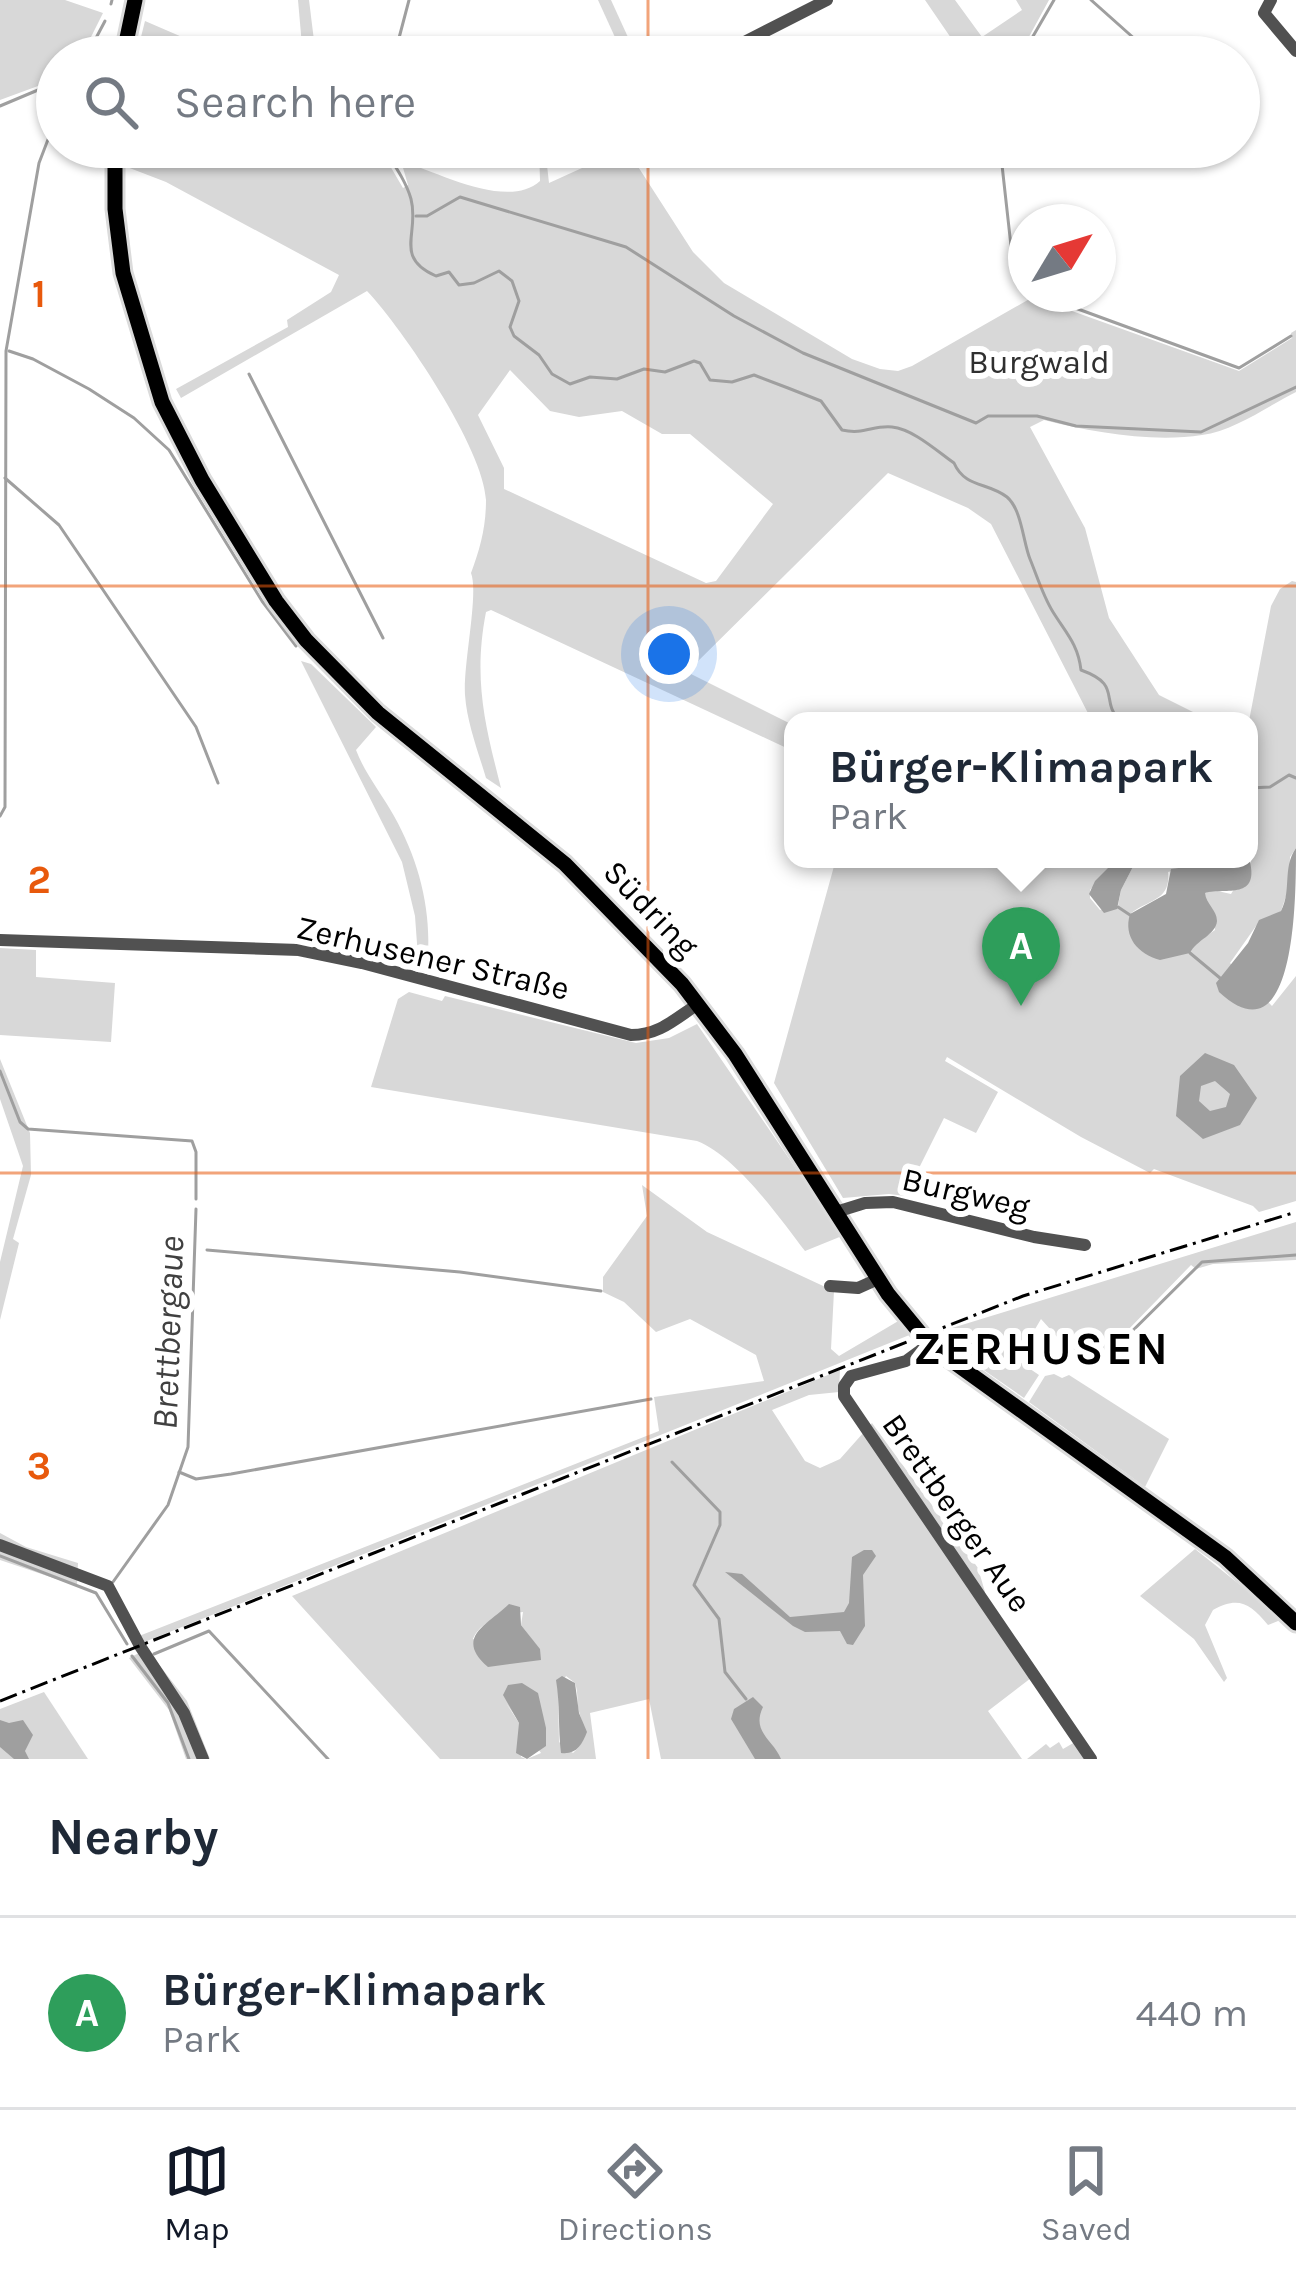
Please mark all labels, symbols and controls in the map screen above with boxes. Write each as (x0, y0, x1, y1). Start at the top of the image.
search box (36, 36, 1260, 168)
icon: search (78, 69, 144, 135)
text: Search here (174, 76, 416, 128)
north arrow (1008, 204, 1116, 312)
text: 1 (32, 271, 46, 317)
park label: Burgwald (968, 343, 1110, 381)
your location (639, 624, 699, 684)
popup (784, 712, 1258, 868)
text: Bürger-Klimapark (829, 741, 1213, 793)
text: Park (829, 793, 908, 839)
street label: Südring (596, 853, 707, 966)
text: 2 (27, 857, 51, 903)
pin: A (982, 907, 1060, 1006)
street label: Zerhusener Straße (293, 908, 573, 1008)
street label: Burgweg (898, 1160, 1034, 1226)
water label: Brettbergaue (144, 1236, 192, 1430)
district label: ZERHUSEN (913, 1323, 1171, 1375)
street label: Brettberger Aue (875, 1407, 1039, 1619)
text: 3 (27, 1443, 51, 1489)
text: Nearby (48, 1807, 218, 1867)
text: Bürger-Klimapark (162, 1964, 546, 2016)
text: A (75, 1990, 99, 2036)
text: 440 m (1136, 1990, 1248, 2036)
text: Park (162, 2016, 241, 2062)
tab: Map (164, 2138, 230, 2248)
tab: Directions (558, 2138, 713, 2248)
tab: Saved (1041, 2138, 1132, 2248)

